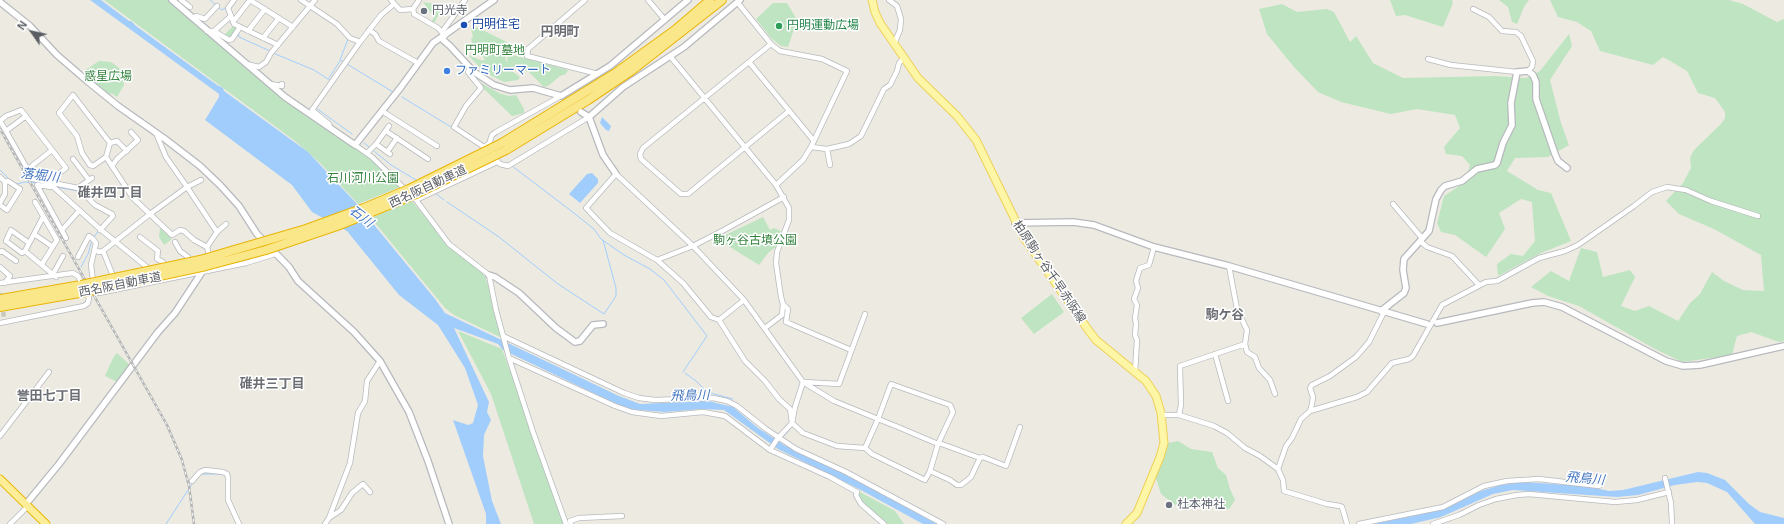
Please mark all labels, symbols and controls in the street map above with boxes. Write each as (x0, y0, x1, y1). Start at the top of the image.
place label: 円光寺 (432, 4, 468, 18)
marker: 円光寺 (419, 6, 429, 16)
north arrow (12, 12, 52, 52)
place label: 円明住宅 (472, 18, 520, 32)
text: N (15, 19, 29, 32)
place label: 円明運動広場 (787, 19, 859, 33)
marker: 円明住宅 (459, 20, 469, 30)
marker: 円明運動広場 (774, 21, 784, 31)
district label: 円明町 (541, 24, 579, 40)
park label: 円明町墓地 (465, 44, 525, 58)
place label: ファミリーマート (455, 64, 551, 78)
marker: ファミリーマート (442, 66, 452, 76)
park label: 惑星広場 (84, 70, 132, 84)
street label: 西名阪自動車道 (387, 163, 469, 211)
water label: 落堀川 (20, 166, 60, 186)
park label: 石川河川公園 (327, 172, 399, 186)
district label: 碓井四丁目 (78, 185, 142, 201)
water label: 石川 (346, 203, 376, 231)
street label: 柏原駒ヶ谷千早赤阪線 (1009, 218, 1089, 326)
park label: 駒ヶ谷古墳公園 (713, 234, 797, 248)
street label: 西名阪自動車道 (77, 270, 163, 300)
district label: 駒ケ谷 (1206, 307, 1244, 323)
district label: 碓井三丁目 (240, 376, 304, 392)
district label: 誉田七丁目 (17, 388, 81, 404)
water label: 飛鳥川 (670, 388, 710, 404)
water label: 飛鳥川 (1565, 470, 1605, 488)
place label: 杜本神社 (1177, 498, 1225, 512)
marker: 杜本神社 (1164, 500, 1174, 510)

